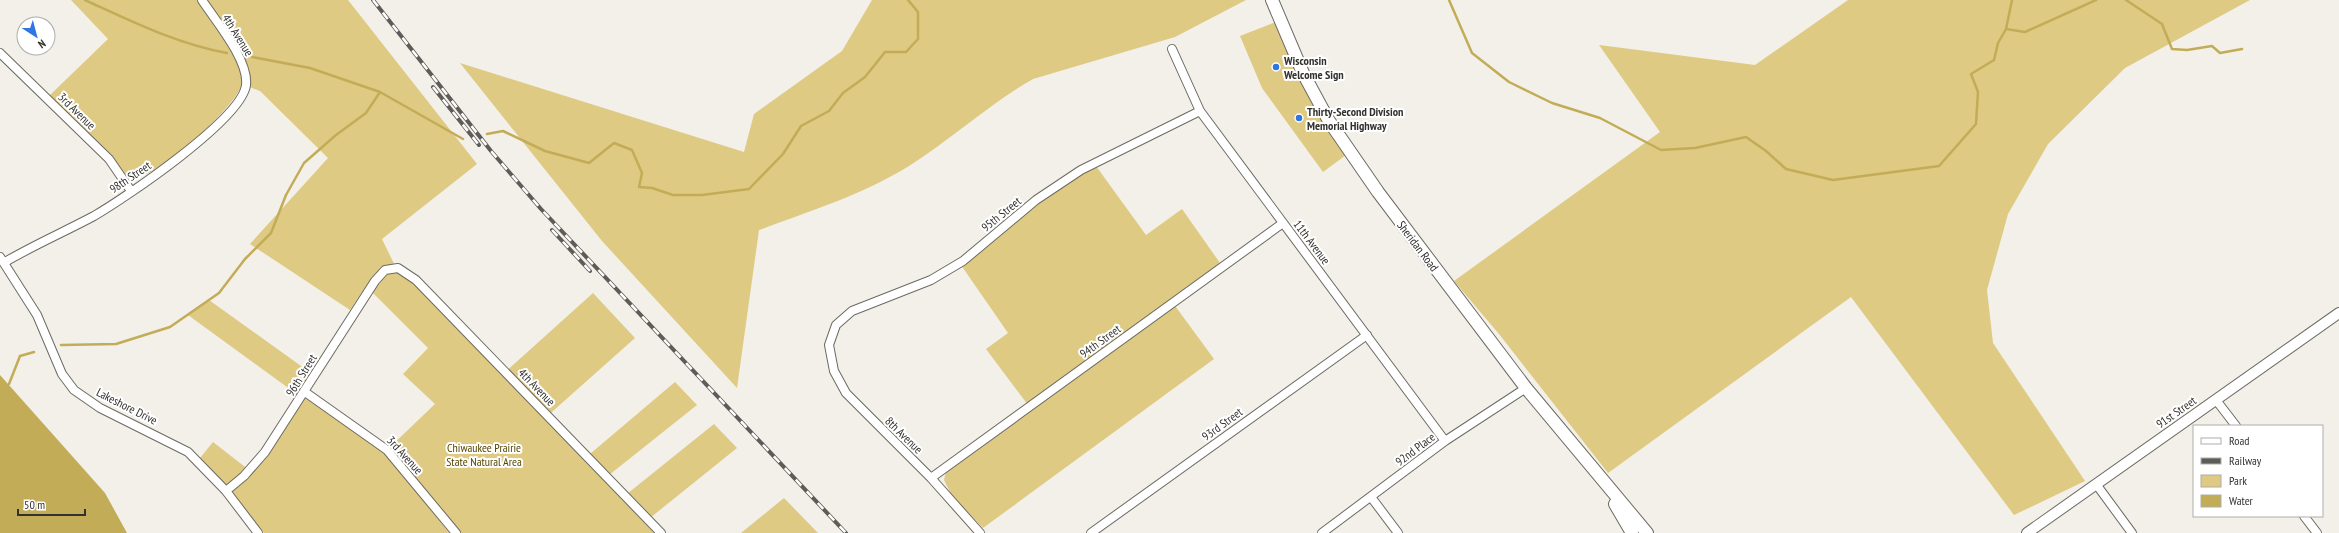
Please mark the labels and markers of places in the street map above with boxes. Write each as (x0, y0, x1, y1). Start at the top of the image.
place label: Wisconsin Welcome Sign (1283, 53, 1344, 82)
marker: Wisconsin Welcome Sign (1271, 62, 1281, 72)
place label: Thirty-Second Division Memorial Highway (1307, 104, 1403, 133)
marker: Thirty-Second Division Memorial Highway (1294, 113, 1304, 123)

